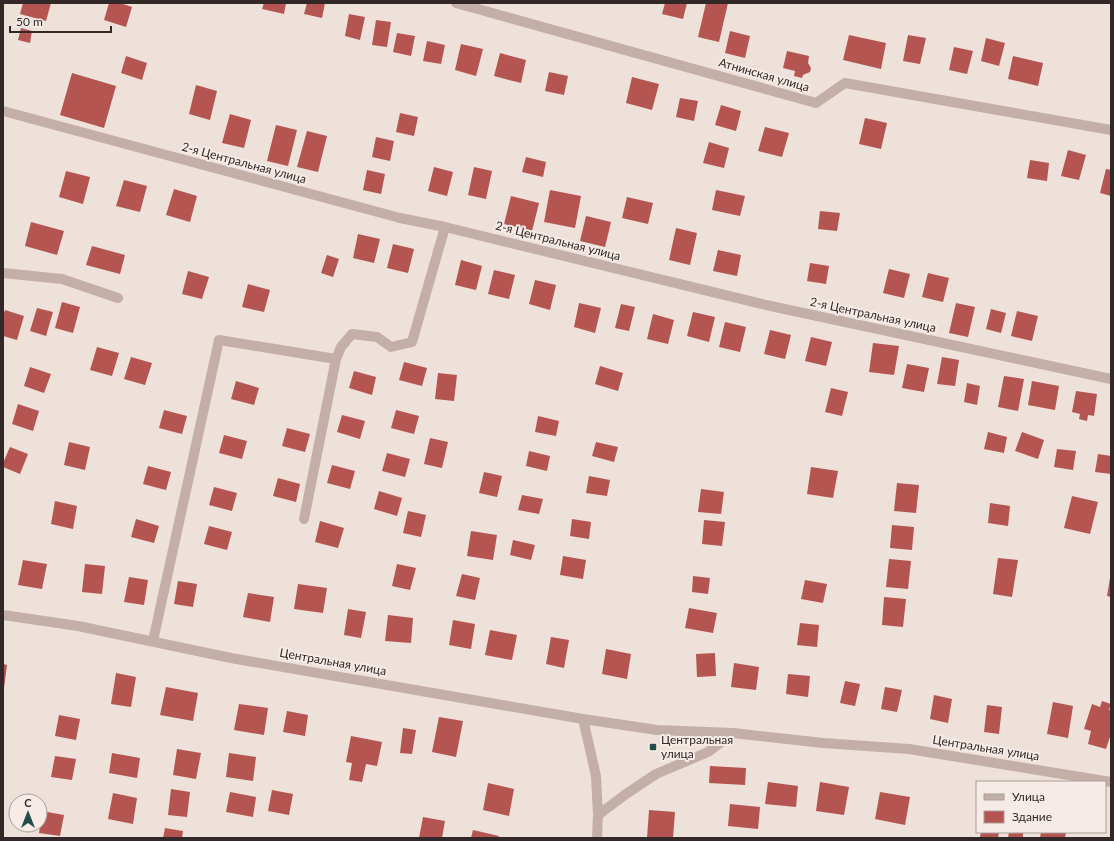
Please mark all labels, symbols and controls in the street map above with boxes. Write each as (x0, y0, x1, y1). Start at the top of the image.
scale bar (10, 8, 111, 34)
text: 50 m (16, 14, 43, 29)
street label: Атнинская улица (717, 54, 811, 95)
street label: 2-я Центральная улица (180, 139, 308, 186)
street label: 2-я Центральная улица (494, 218, 622, 263)
street label: 2-я Центральная улица (809, 294, 938, 335)
street label: Центральная улица (279, 645, 388, 678)
place label: Центральная улица (661, 732, 733, 761)
street label: Центральная улица (932, 732, 1041, 763)
marker: Центральная улица (648, 742, 658, 752)
legend (976, 781, 1106, 833)
text: Улица (1012, 789, 1045, 804)
north arrow (8, 793, 48, 833)
text: С (24, 796, 32, 809)
text: Здание (1012, 809, 1052, 824)

